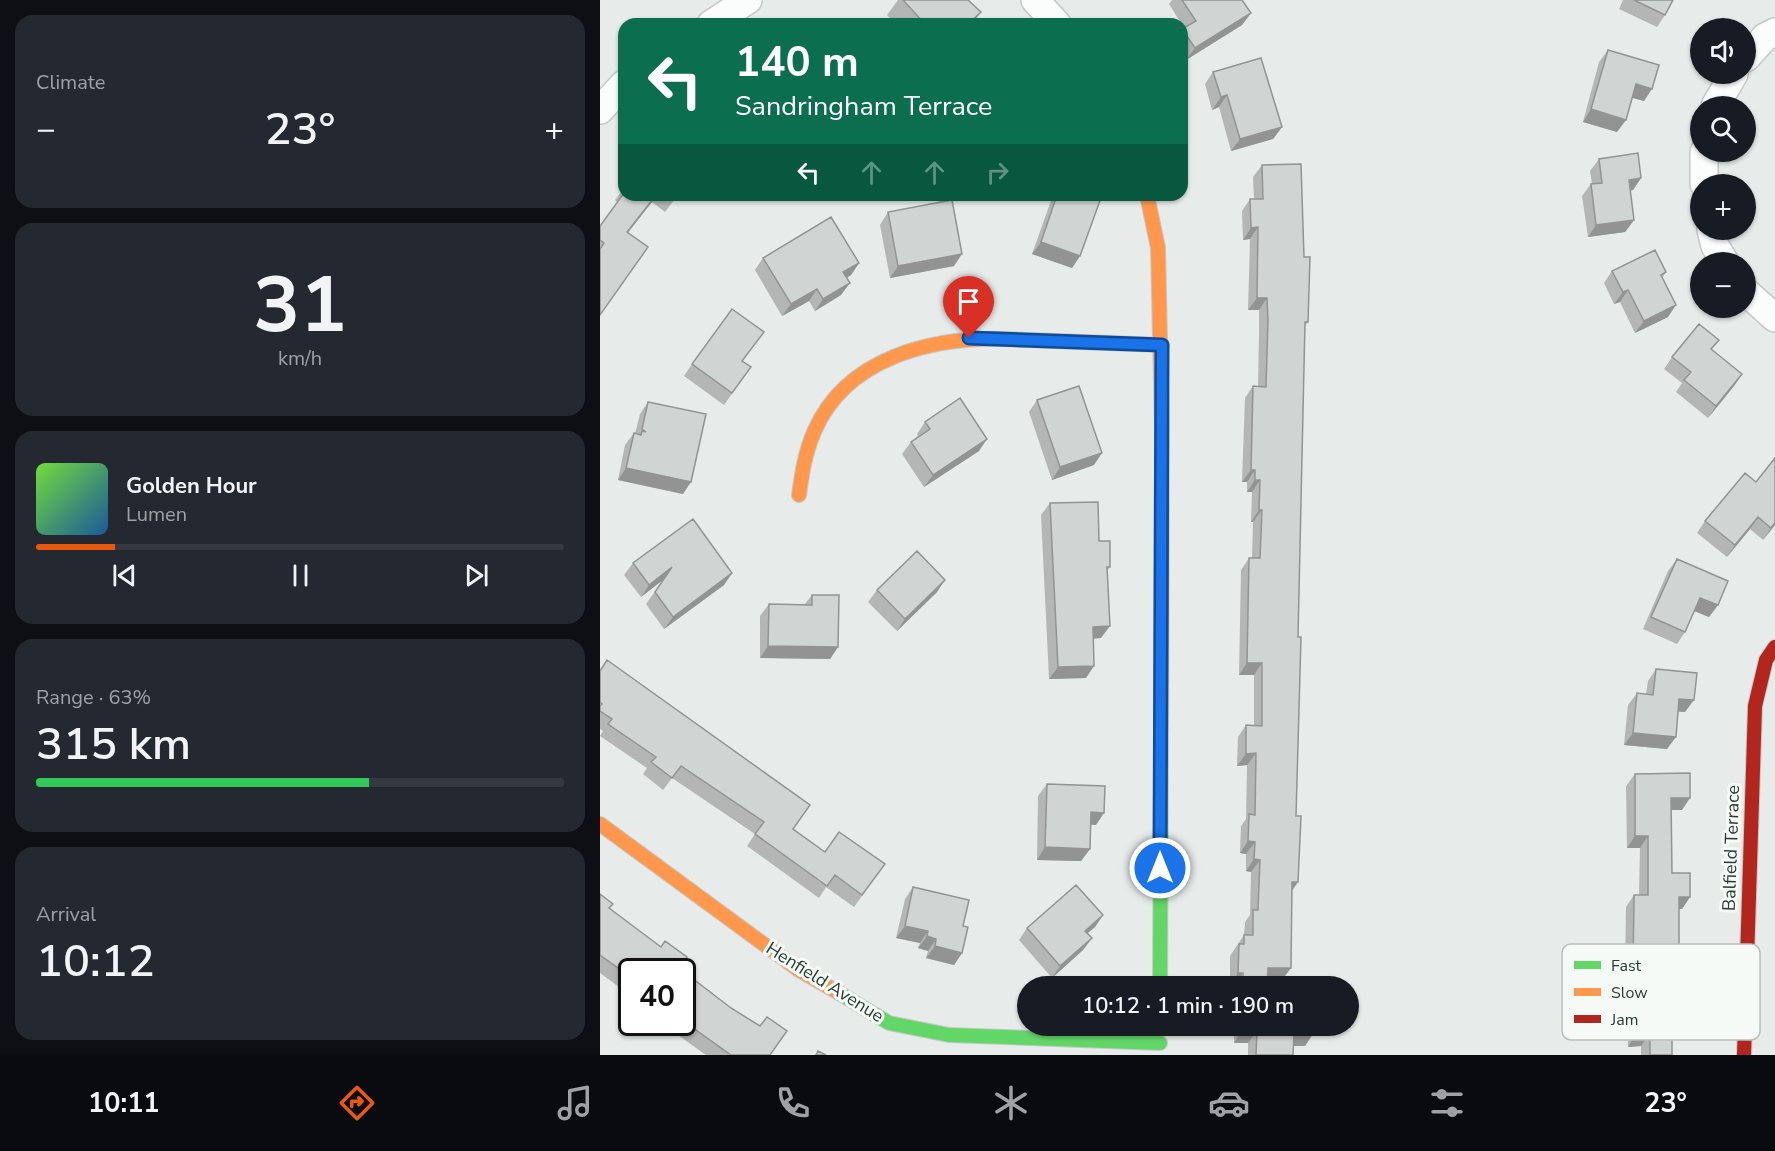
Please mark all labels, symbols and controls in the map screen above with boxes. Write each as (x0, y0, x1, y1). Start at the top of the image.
map controls (1690, 18, 1756, 318)
button: sound (1690, 18, 1756, 84)
text: 140 m (735, 34, 859, 91)
icon: left (636, 42, 714, 120)
text: Climate (36, 69, 105, 96)
text: Sandringham Terrace (735, 88, 992, 125)
button: search (1690, 96, 1756, 162)
text: 23° (265, 99, 335, 160)
text: − (36, 107, 56, 152)
text: + (544, 107, 564, 152)
icon: left (792, 156, 825, 189)
icon: ahead (855, 156, 888, 189)
icon: ahead (918, 156, 951, 189)
icon: right (981, 156, 1014, 189)
button: + (1690, 174, 1756, 240)
text: 31 (253, 252, 347, 359)
button: − (1690, 252, 1756, 318)
pin (943, 276, 994, 338)
icon: arrive (952, 285, 985, 318)
text: km/h (278, 345, 322, 372)
text: Golden Hour (126, 471, 257, 501)
text: Lumen (126, 501, 187, 528)
icon: previous (108, 559, 141, 592)
icon: pause (284, 559, 317, 592)
icon: next (460, 559, 493, 592)
text: Range · 63% (36, 684, 151, 711)
text: 315 km (36, 714, 191, 775)
street label: Balfield Terrace (1717, 785, 1745, 911)
position arrow (1128, 836, 1192, 900)
text: Arrival (36, 901, 96, 928)
text: 10:12 (36, 931, 155, 992)
street label: Henfield Avenue (761, 936, 889, 1028)
legend (1562, 944, 1760, 1040)
text: Fast (1611, 955, 1642, 977)
speed limit sign: 40 (618, 958, 696, 1036)
text: Slow (1611, 982, 1648, 1004)
text: 10:12 · 1 min · 190 m (1082, 991, 1294, 1021)
text: Jam (1610, 1009, 1638, 1031)
icon: directions (336, 1082, 378, 1124)
icon: music (554, 1082, 596, 1124)
icon: phone (772, 1082, 814, 1124)
icon: climate (990, 1082, 1032, 1124)
icon: car (1208, 1082, 1250, 1124)
icon: filters (1426, 1082, 1468, 1124)
text: 10:11 (88, 1085, 160, 1122)
text: 23° (1644, 1085, 1687, 1122)

